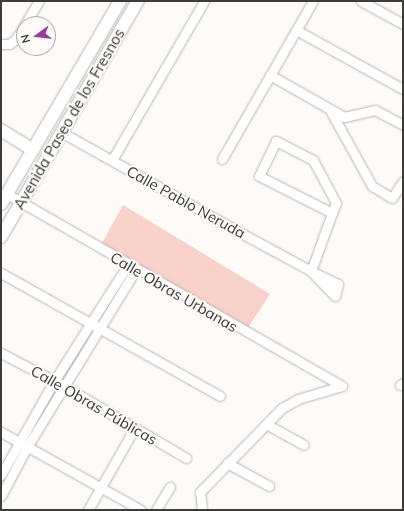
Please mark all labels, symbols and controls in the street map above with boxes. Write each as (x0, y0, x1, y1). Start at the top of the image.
north arrow (16, 16, 56, 56)
street label: Avenida Paseo de los Fresnos (10, 25, 128, 213)
text: N (18, 33, 33, 45)
street label: Calle Pablo Neruda (123, 162, 249, 242)
street label: Calle Obras Urbanas (107, 248, 241, 336)
street label: Calle Obras Públicas (28, 362, 160, 448)

